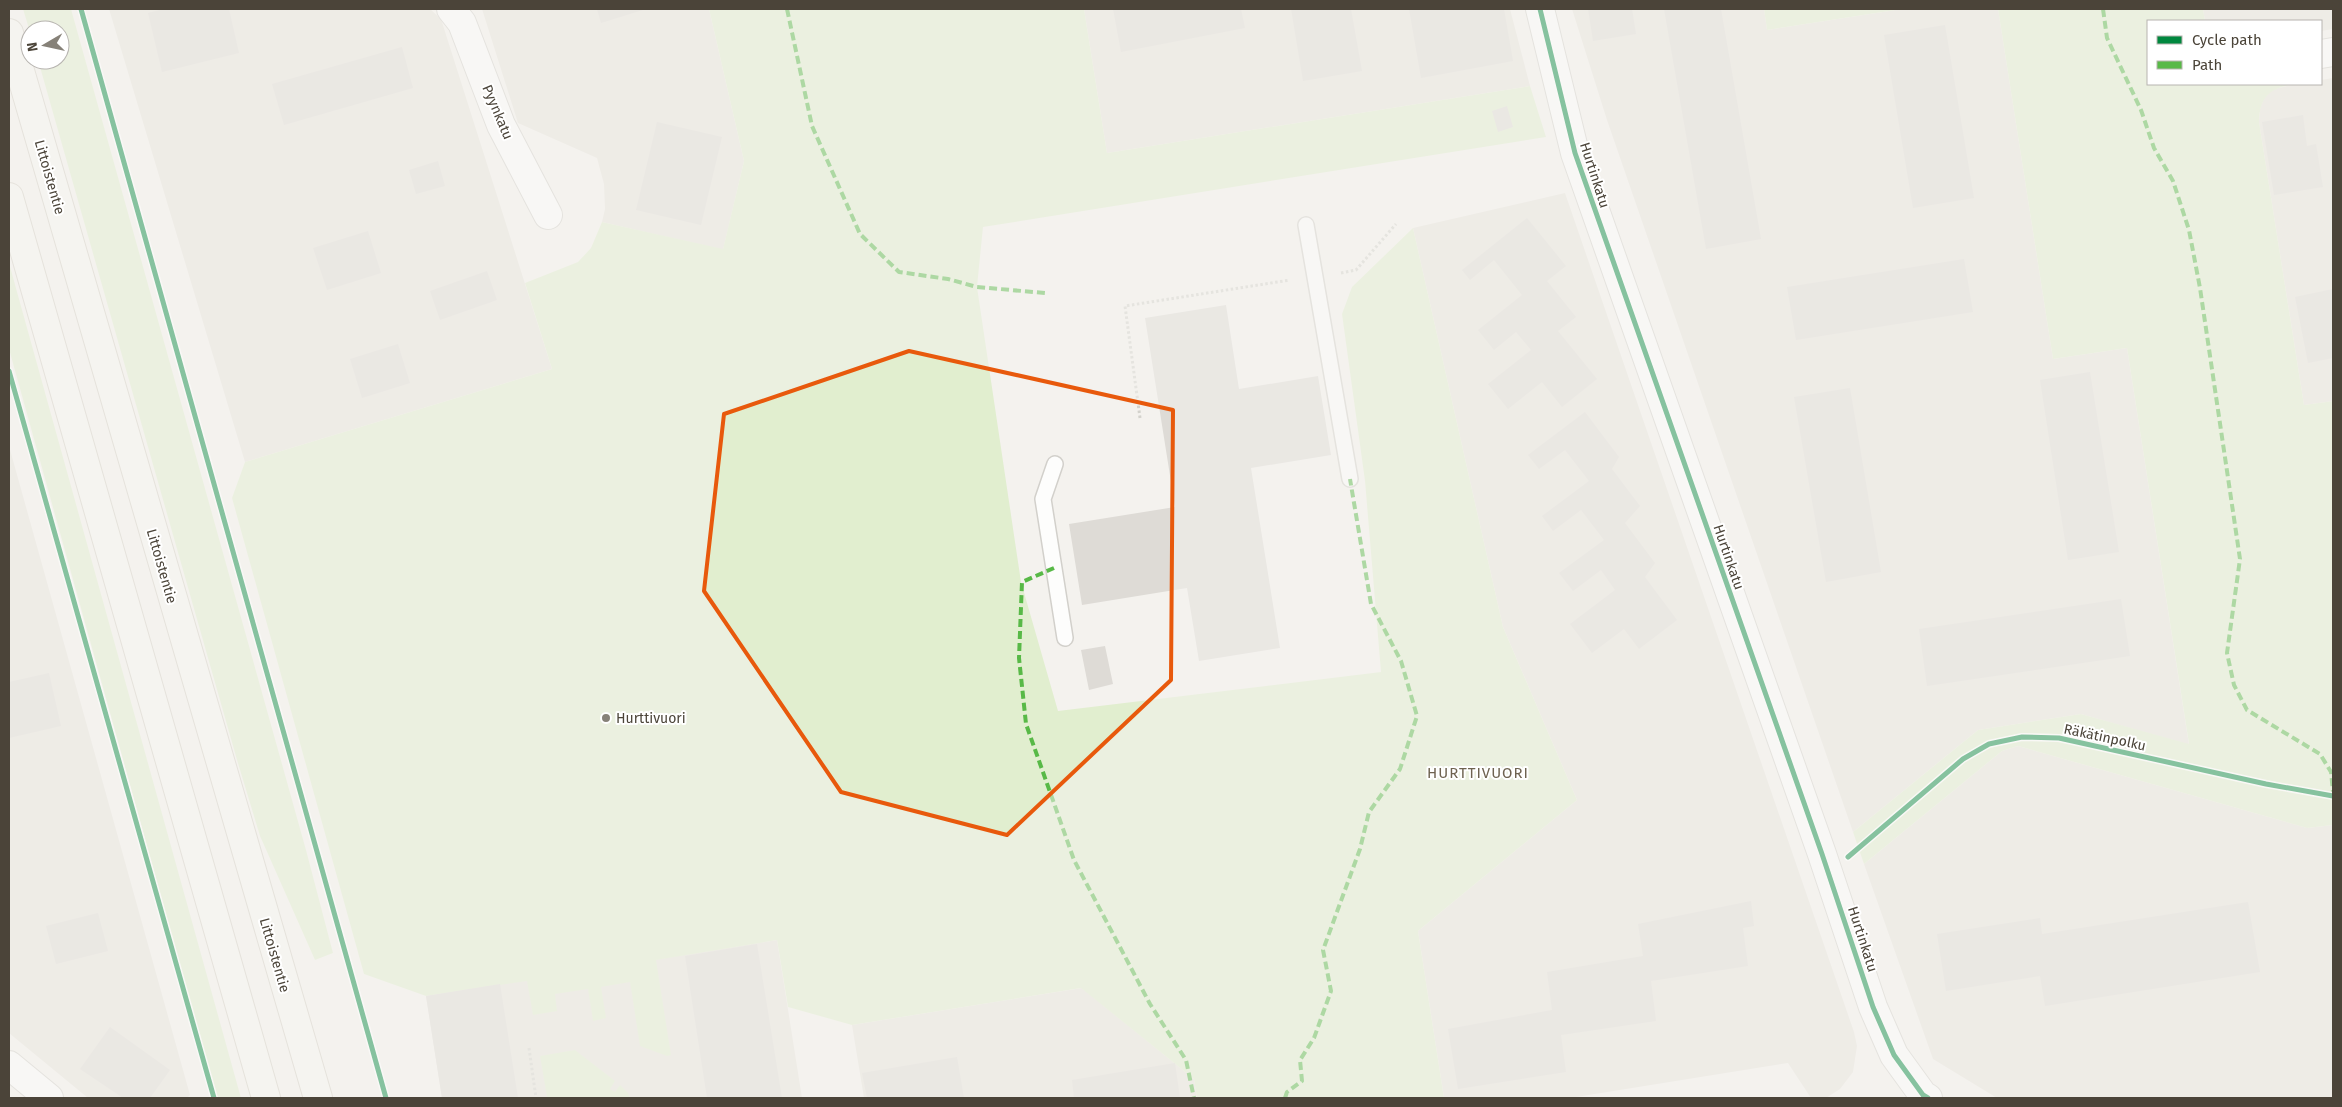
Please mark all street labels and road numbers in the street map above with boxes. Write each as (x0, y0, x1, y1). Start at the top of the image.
street label: Pyynkatu (478, 82, 517, 142)
street label: Littoistentie (31, 138, 68, 216)
street label: Hurtinkatu (1576, 140, 1613, 210)
street label: Hurtinkatu (1709, 522, 1748, 592)
street label: Littoistentie (143, 527, 180, 605)
street label: Räkätinpolku (2062, 720, 2148, 754)
street label: Hurtinkatu (1844, 904, 1881, 974)
street label: Littoistentie (256, 916, 293, 994)

